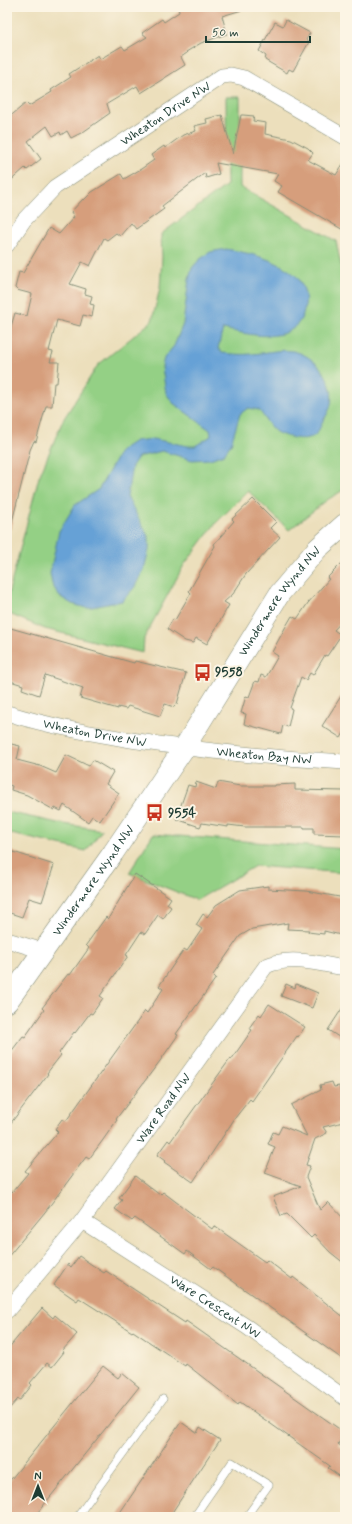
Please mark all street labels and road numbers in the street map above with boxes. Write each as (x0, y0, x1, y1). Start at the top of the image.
street label: Wheaton Drive NW (117, 77, 214, 150)
street label: Windermere Wynd NW (234, 542, 325, 659)
street label: Wheaton Drive NW (41, 715, 148, 751)
street label: Wheaton Bay NW (215, 743, 312, 768)
street label: Windermere Wynd NW (48, 822, 138, 939)
street label: Ware Road NW (132, 1070, 195, 1147)
street label: Ware Crescent NW (166, 1271, 264, 1342)

